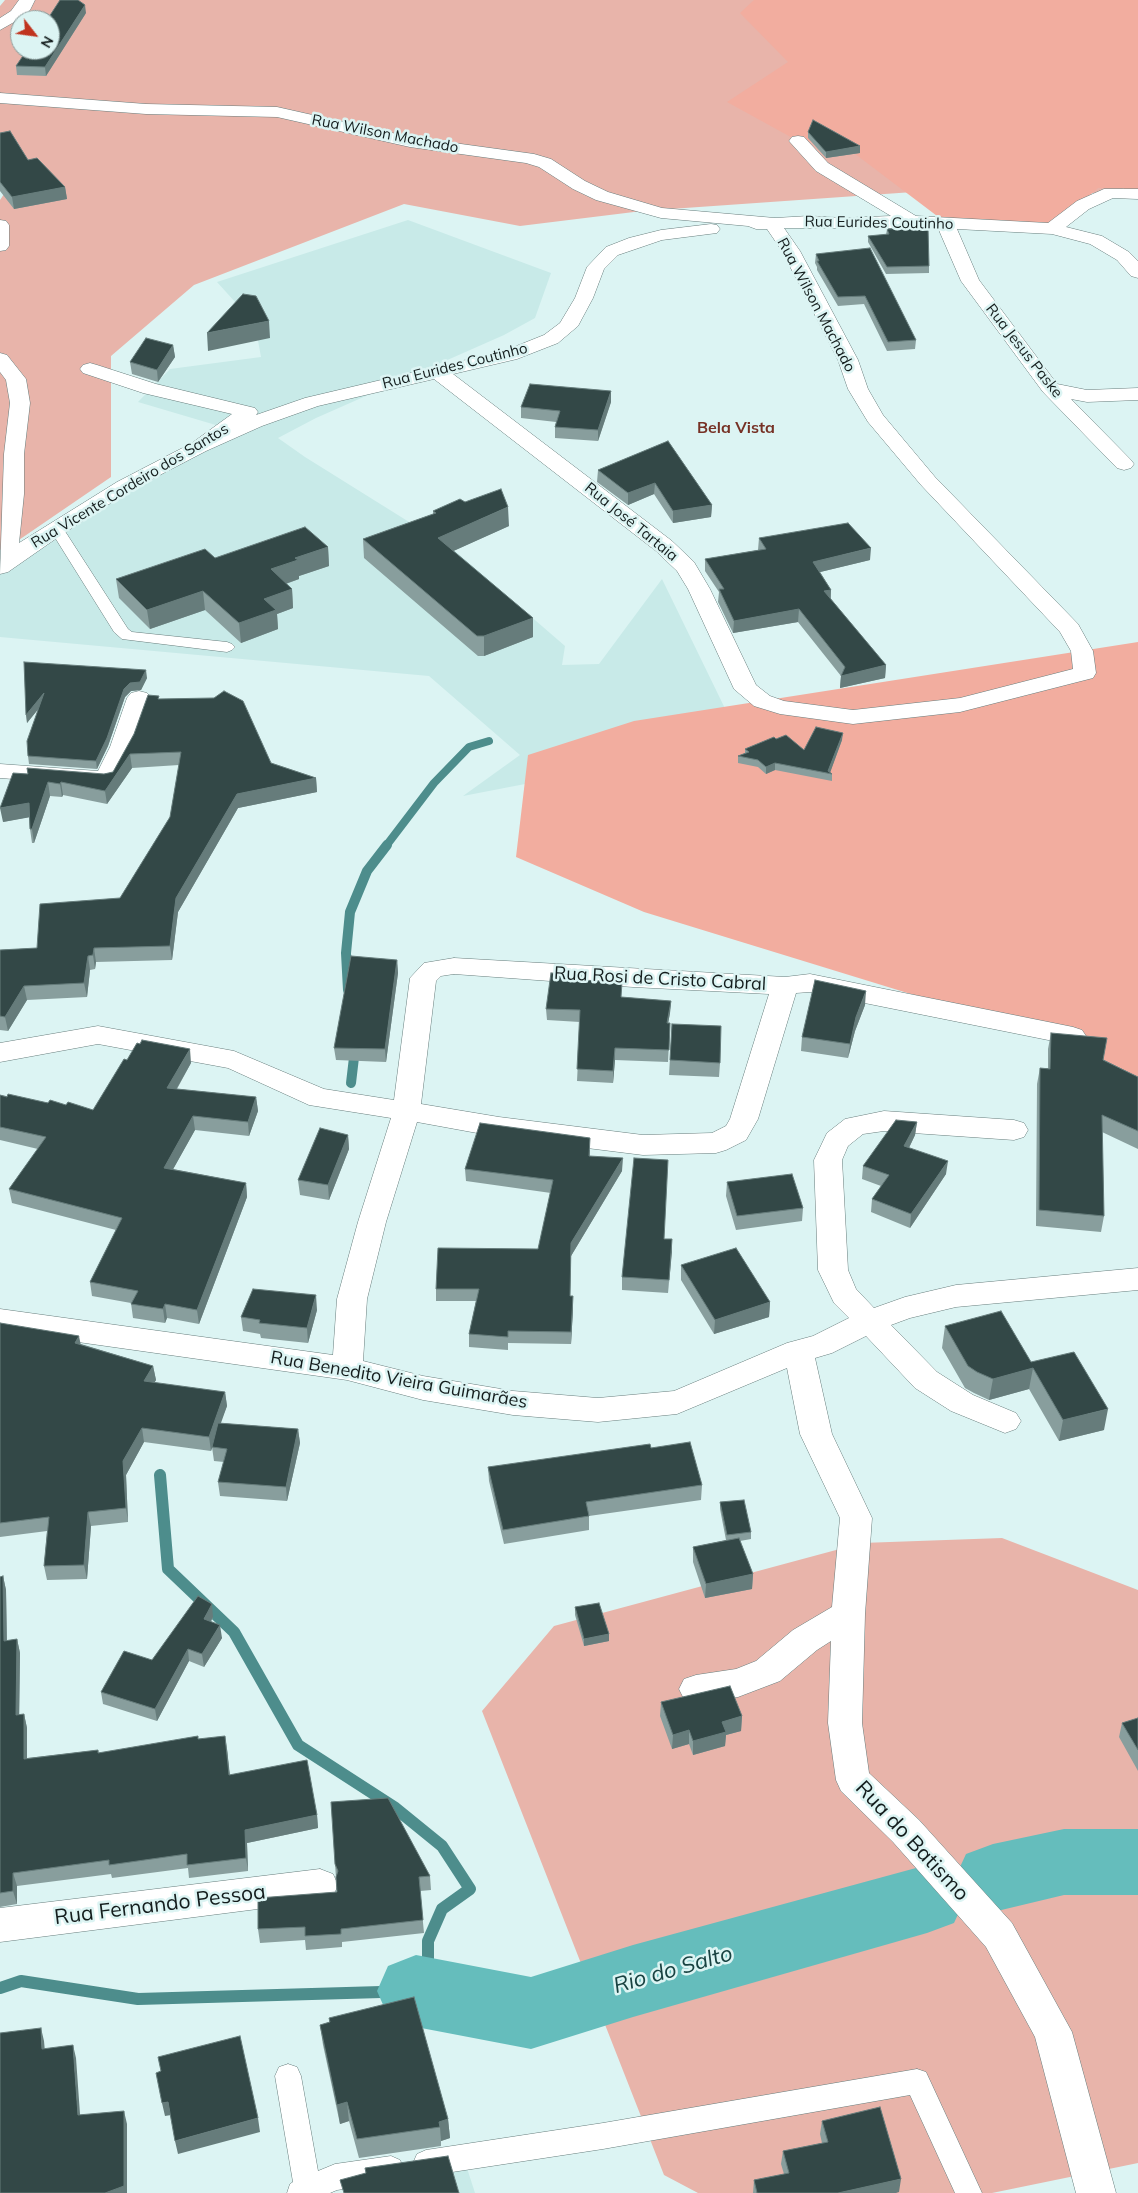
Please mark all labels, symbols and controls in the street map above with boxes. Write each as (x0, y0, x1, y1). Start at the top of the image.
north arrow (10, 10, 60, 60)
text: N (37, 33, 58, 51)
street label: Rua Wilson Machado (310, 111, 460, 157)
street label: Rua Eurides Coutinho (804, 213, 954, 233)
street label: Rua Wilson Machado (773, 235, 859, 375)
street label: Rua Jesus Paske (982, 301, 1066, 401)
street label: Rua Eurides Coutinho (381, 339, 529, 393)
district label: Bela Vista (697, 418, 775, 438)
street label: Rua Vicente Cordeiro dos Santos (28, 420, 232, 552)
street label: Rua José Tartaia (581, 479, 681, 565)
street label: Rua Rosi de Cristo Cabral (553, 963, 767, 995)
street label: Rua Benedito Vieira Guimarães (269, 1347, 529, 1413)
street label: Rua do Batismo (850, 1776, 974, 1906)
street label: Rua Fernando Pessoa (53, 1880, 267, 1930)
water label: Rio do Salto (610, 1940, 736, 2000)

